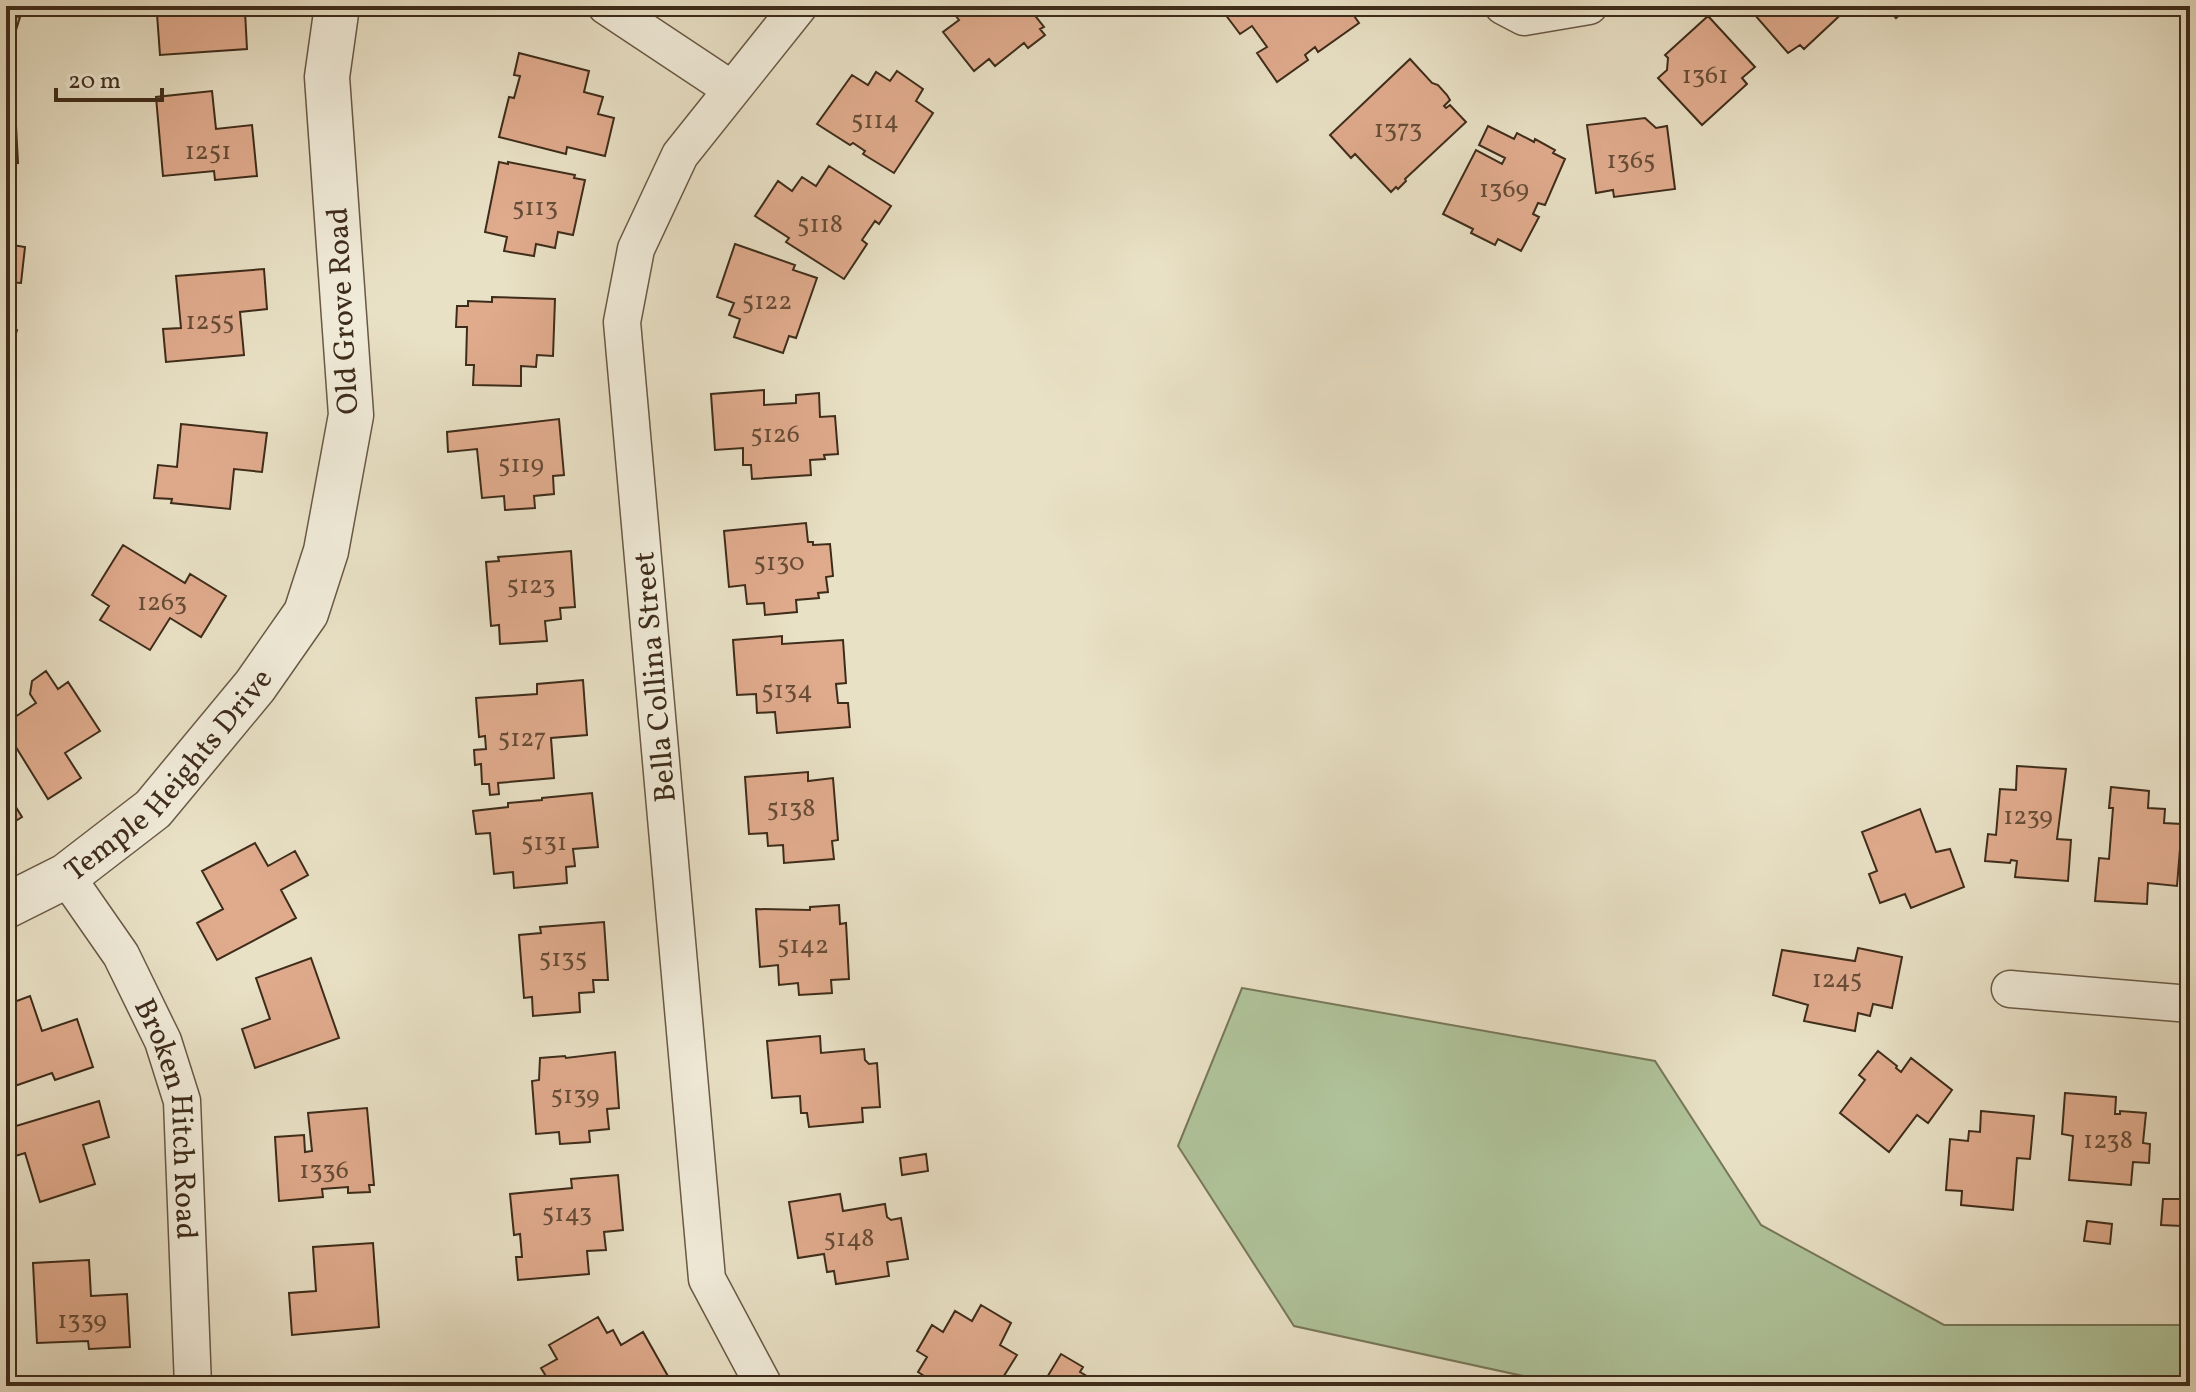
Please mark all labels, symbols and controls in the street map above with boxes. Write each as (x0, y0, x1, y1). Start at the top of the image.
scale bar (56, 52, 162, 102)
house number: 1361 (1682, 58, 1728, 94)
text: 20 m (68, 65, 121, 99)
house number: 5114 (851, 103, 899, 139)
house number: 1373 (1374, 112, 1422, 148)
house number: 1251 (185, 134, 231, 170)
house number: 1365 (1606, 143, 1656, 179)
house number: 1369 (1479, 172, 1529, 208)
house number: 5113 (512, 190, 558, 226)
street label: Old Grove Road (318, 206, 370, 416)
house number: 5118 (797, 207, 843, 243)
house number: 5122 (742, 284, 792, 320)
house number: 1255 (185, 304, 235, 340)
house number: 5126 (750, 417, 800, 453)
house number: 5119 (498, 447, 544, 483)
house number: 5130 (753, 545, 805, 581)
street label: Bella Collina Street (624, 550, 688, 804)
house number: 5123 (506, 568, 556, 604)
house number: 1263 (137, 585, 187, 621)
street label: Temple Heights Drive (57, 661, 284, 892)
house number: 5134 (761, 673, 813, 709)
house number: 5127 (498, 721, 546, 757)
house number: 5138 (766, 791, 816, 827)
house number: 1239 (2003, 799, 2053, 835)
house number: 5131 (521, 825, 567, 861)
house number: 5142 (777, 928, 829, 964)
house number: 5135 (539, 941, 587, 977)
house number: 1245 (1812, 962, 1862, 998)
street label: Broken Hitch Road (122, 992, 206, 1240)
house number: 5139 (551, 1078, 599, 1114)
house number: 1238 (2083, 1123, 2133, 1159)
house number: 1336 (299, 1153, 349, 1189)
house number: 5143 (542, 1196, 592, 1232)
house number: 5148 (824, 1221, 874, 1257)
house number: 1339 (57, 1303, 107, 1339)

